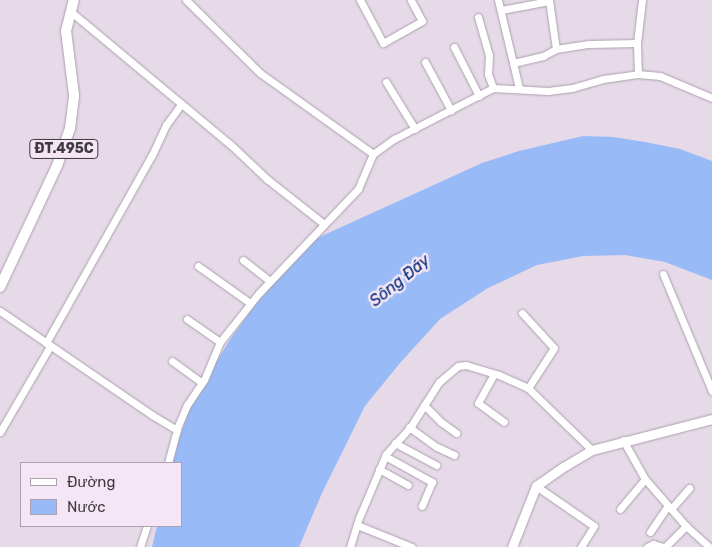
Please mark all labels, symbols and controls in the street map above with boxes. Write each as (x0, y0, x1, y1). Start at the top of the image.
road number: ĐT.495C (29, 138, 99, 160)
water label: Sông Đáy (366, 251, 434, 311)
legend (20, 462, 182, 527)
text: Đường (67, 473, 115, 491)
text: Nước (67, 498, 106, 516)

